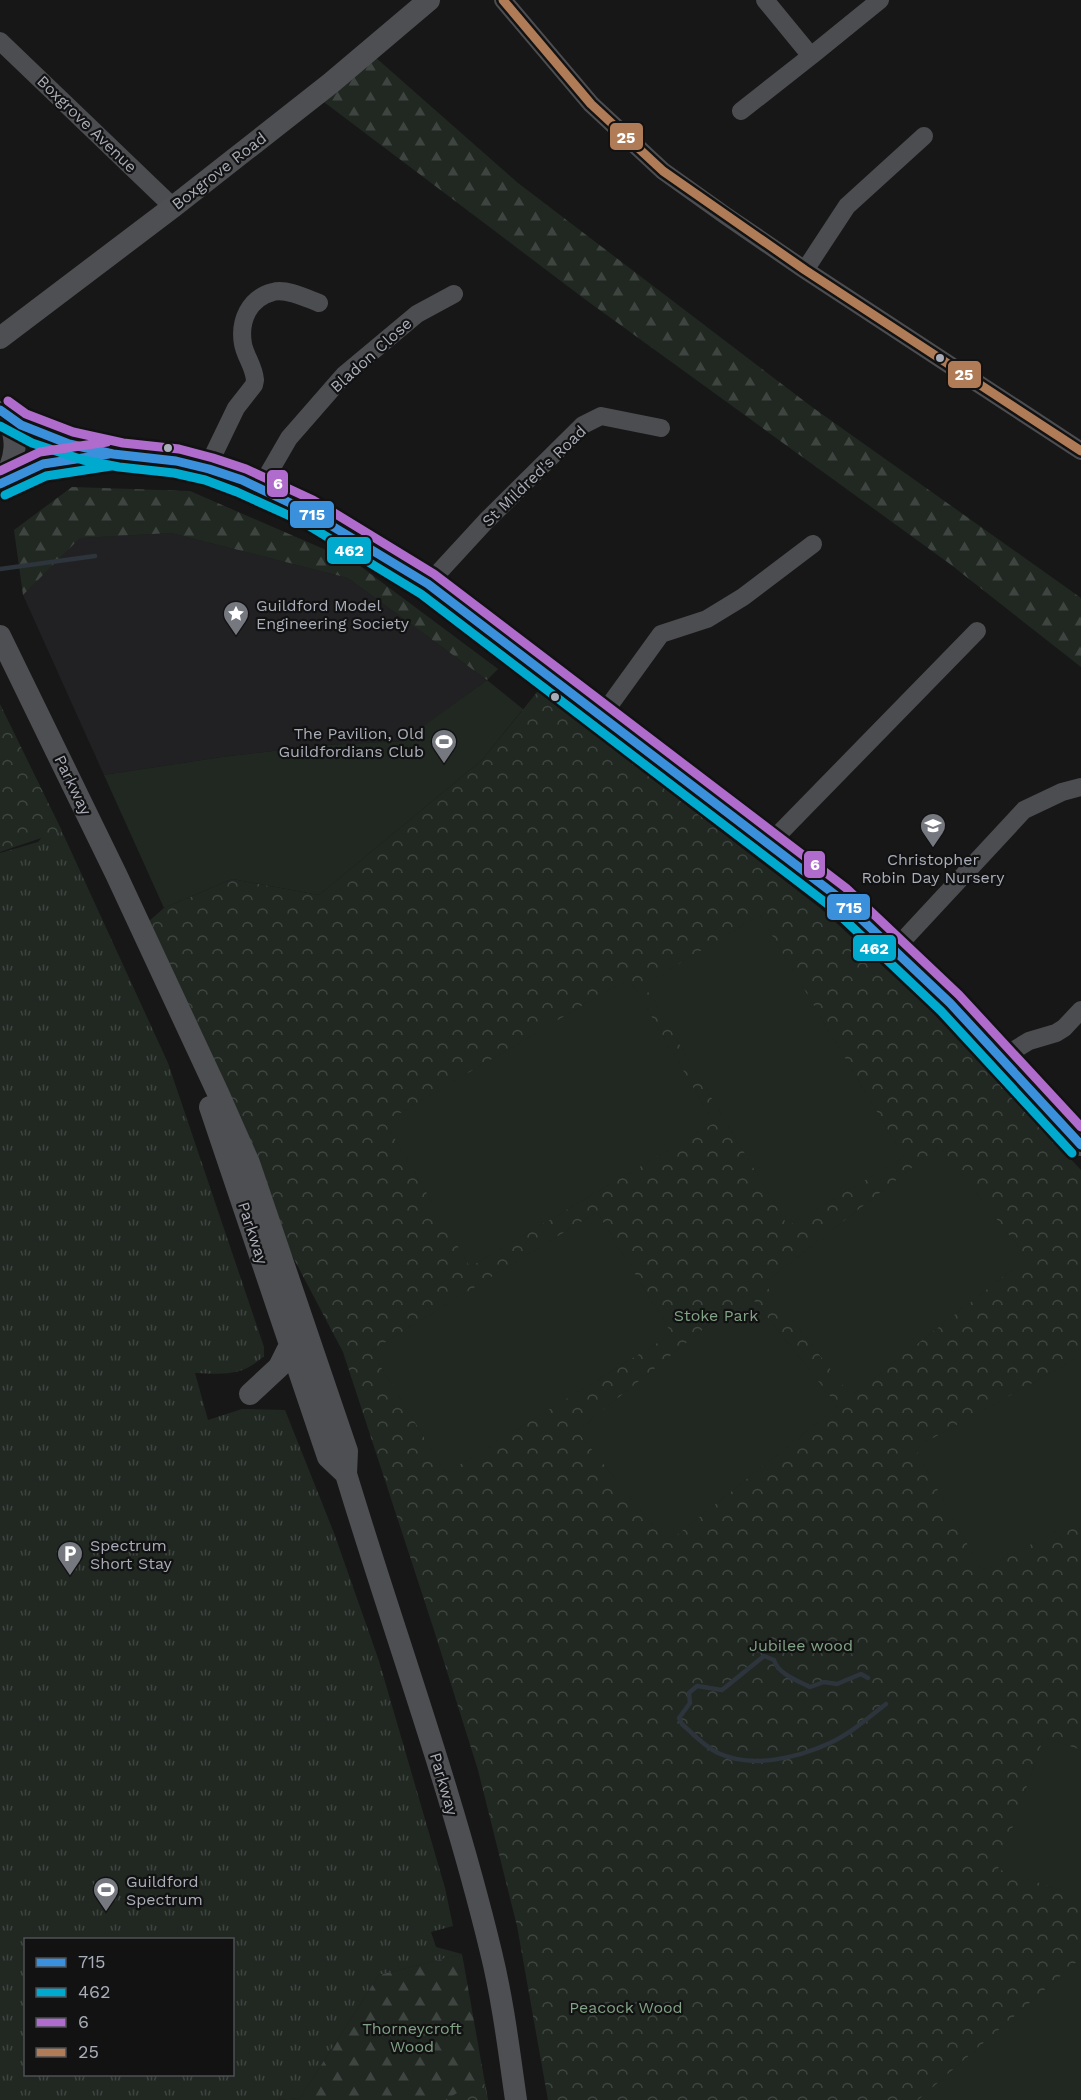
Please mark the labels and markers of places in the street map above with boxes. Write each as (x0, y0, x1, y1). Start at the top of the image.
unlabelled marker (934, 352, 946, 364)
unlabelled marker (162, 442, 174, 454)
place label: Guildford Model Engineering Society (256, 596, 410, 633)
place icon: Guildford Model Engineering Society (221, 599, 251, 637)
unlabelled marker (549, 691, 561, 703)
place label: The Pavilion, Old Guildfordians Club (279, 724, 424, 761)
sports icon: The Pavilion, Old Guildfordians Club (429, 727, 459, 765)
school or university icon: Christopher Robin Day Nursery (918, 811, 948, 849)
place label: Christopher Robin Day Nursery (861, 850, 1005, 887)
place label: Spectrum Short Stay (90, 1536, 173, 1573)
parking icon: Spectrum Short Stay (55, 1539, 85, 1577)
place label: Guildford Spectrum (126, 1872, 203, 1909)
sports icon: Guildford Spectrum (91, 1875, 121, 1913)

